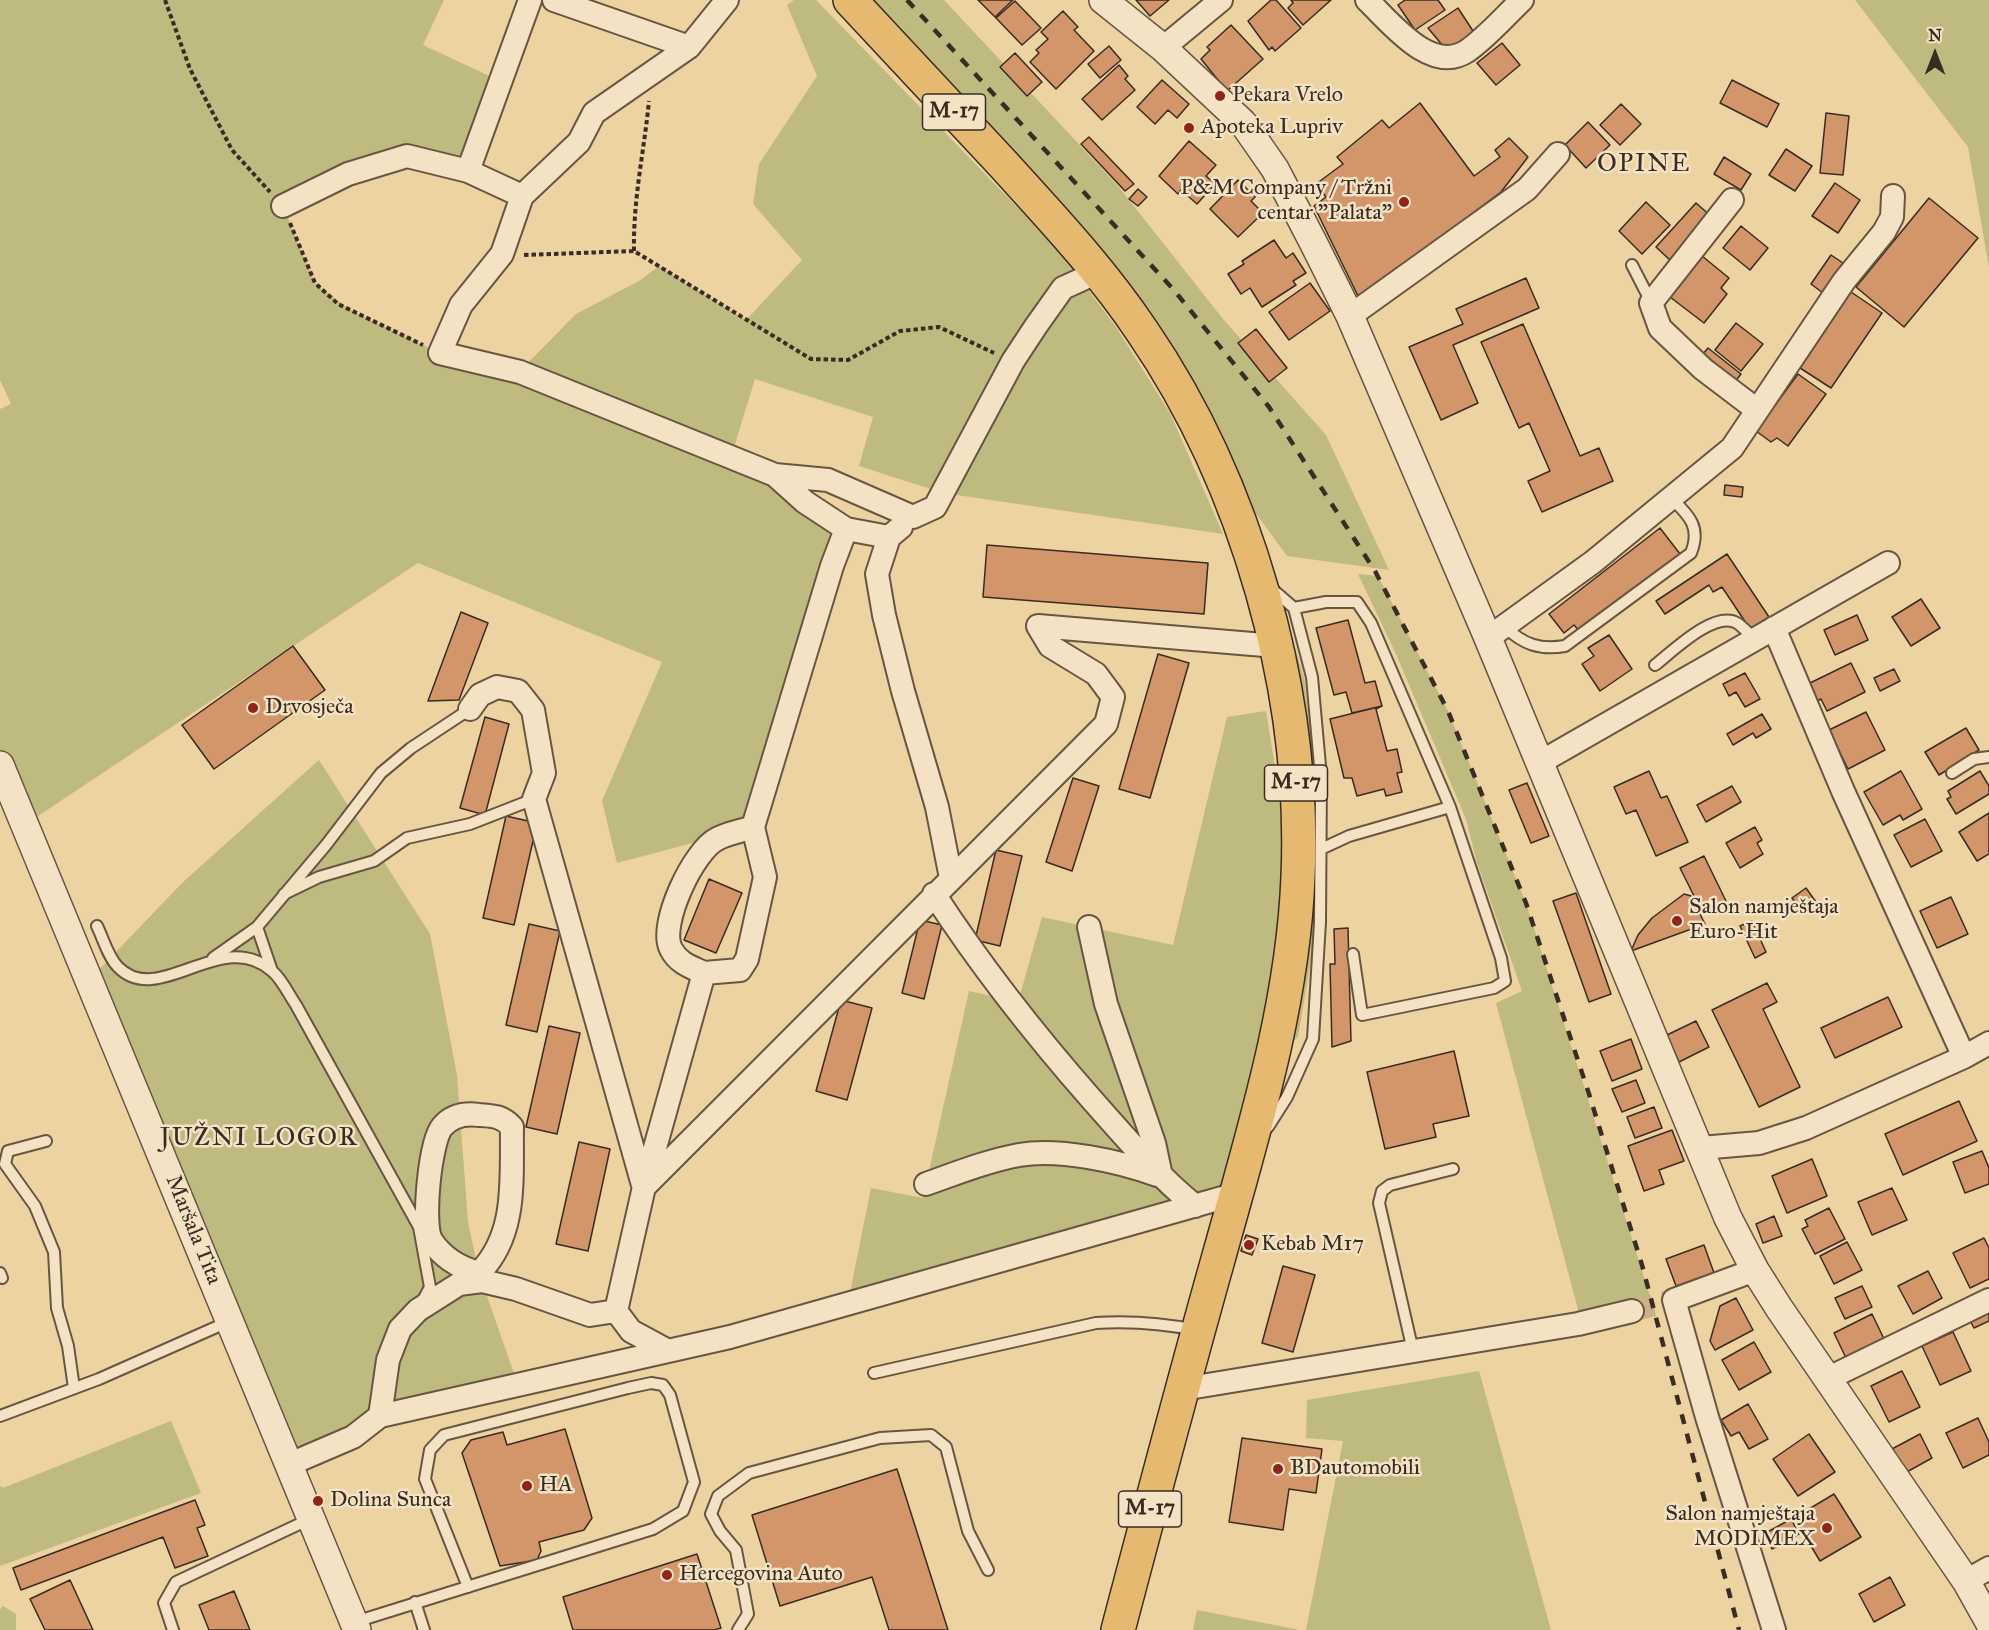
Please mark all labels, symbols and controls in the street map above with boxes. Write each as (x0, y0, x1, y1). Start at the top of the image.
north arrow (1905, 24, 1965, 84)
text: N (1928, 26, 1942, 45)
place label: Pekara Vrelo (1232, 83, 1343, 109)
marker: Pekara Vrelo (1213, 89, 1227, 103)
road number: M-17 (922, 94, 986, 130)
place label: Apoteka Lupriv (1201, 115, 1343, 141)
marker: Apoteka Lupriv (1182, 121, 1196, 135)
district label: OPINE (1597, 149, 1691, 181)
place label: P&M Company / Tržni centar "Palata" (1180, 176, 1392, 228)
marker: P&M Company / Tržni centar "Palata" (1397, 195, 1411, 209)
place label: Drvosječa (265, 695, 354, 721)
marker: Drvosječa (246, 701, 260, 715)
road number: M-17 (1264, 765, 1328, 801)
place label: Salon namještaja Euro-Hit (1689, 895, 1839, 946)
marker: Salon namještaja Euro-Hit (1670, 914, 1684, 928)
district label: JUŽNI LOGOR (160, 1123, 358, 1155)
street label: Maršala Tita (159, 1171, 227, 1289)
place label: Kebab M17 (1261, 1232, 1364, 1258)
marker: Kebab M17 (1242, 1238, 1256, 1252)
place label: BDautomobili (1290, 1456, 1420, 1482)
marker: BDautomobili (1271, 1462, 1285, 1476)
place label: HA (539, 1473, 573, 1499)
marker: HA (520, 1479, 534, 1493)
place label: Dolina Sunca (330, 1488, 451, 1514)
road number: M-17 (1118, 1491, 1182, 1527)
marker: Dolina Sunca (311, 1494, 325, 1508)
place label: Salon namještaja MODIMEX (1665, 1502, 1815, 1554)
marker: Salon namještaja MODIMEX (1820, 1521, 1834, 1535)
place label: Hercegovina Auto (679, 1562, 843, 1588)
marker: Hercegovina Auto (660, 1568, 674, 1582)

